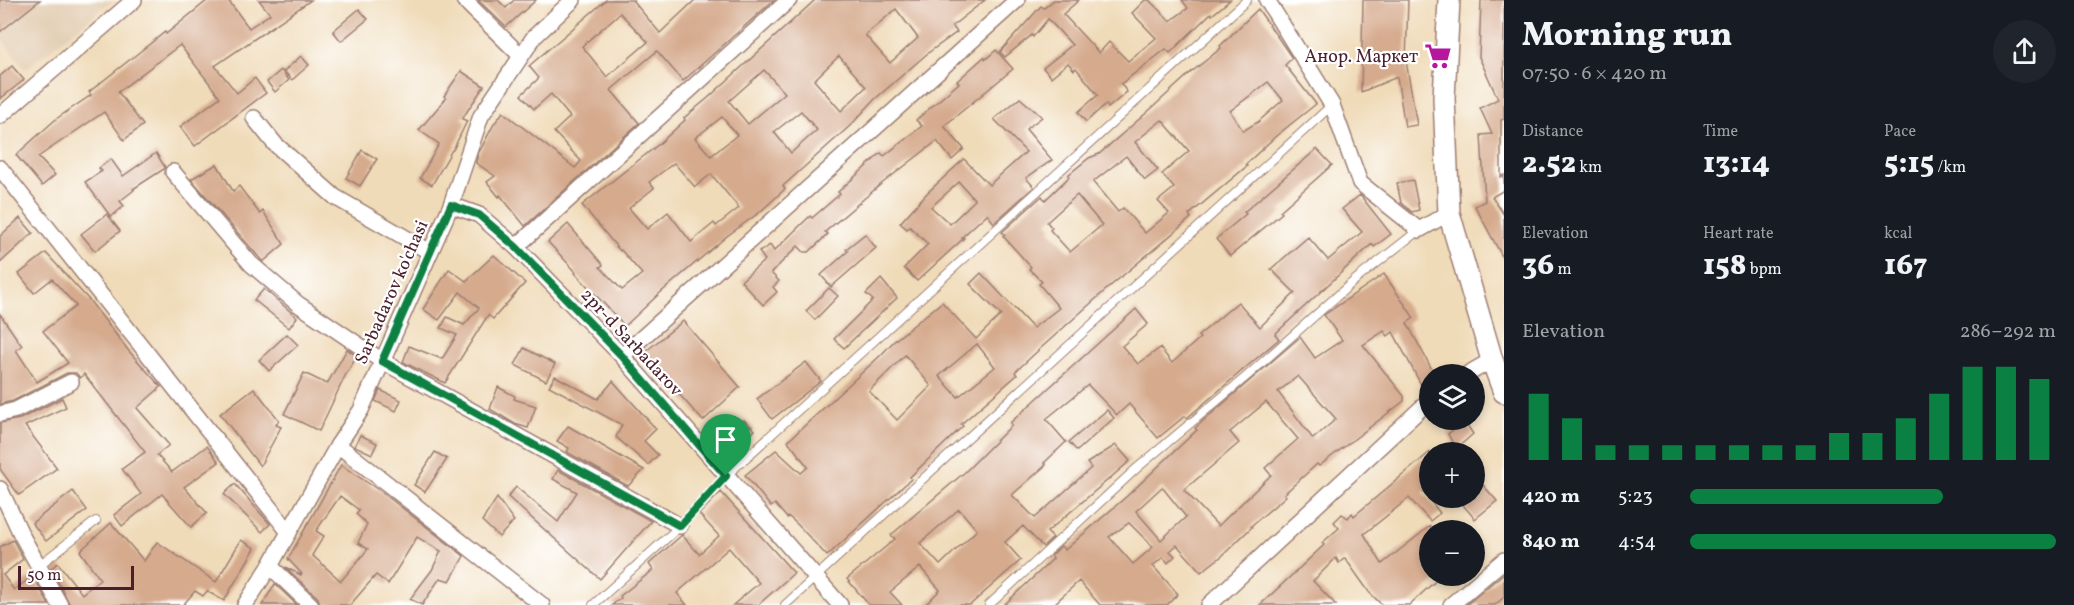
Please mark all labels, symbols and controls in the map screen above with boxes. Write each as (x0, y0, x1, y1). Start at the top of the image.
text: Morning run (1522, 14, 1732, 60)
button: share (1993, 20, 2056, 83)
supermarket icon: Анор. Маркет (1423, 41, 1453, 71)
place label: Анор. Маркет (1305, 45, 1418, 70)
text: 07:50 · 6 × 420 m (1522, 60, 1667, 88)
text: Distance (1522, 121, 1583, 143)
text: Time (1703, 121, 1738, 143)
text: Pace (1884, 121, 1916, 143)
text: 2.52 (1522, 143, 1576, 185)
text: 13:14 (1703, 143, 1770, 185)
text: 5:15 (1884, 143, 1934, 185)
text: km (1576, 157, 1602, 179)
text: /km (1934, 157, 1966, 179)
street label: Sarbadarov ko'chasi (349, 217, 435, 369)
text: Elevation (1522, 223, 1589, 245)
text: Heart rate (1703, 223, 1774, 245)
text: kcal (1884, 223, 1912, 245)
text: 36 (1522, 245, 1554, 287)
text: 158 (1703, 245, 1746, 287)
text: 167 (1884, 245, 1927, 287)
text: m (1554, 259, 1572, 281)
text: bpm (1746, 259, 1782, 281)
street label: 2pr-d Sarbadarov (574, 283, 688, 403)
text: Elevation (1522, 318, 1605, 346)
text: 286–292 m (1960, 318, 2056, 346)
map controls (1419, 364, 1485, 586)
button: layers (1419, 364, 1485, 430)
pin (700, 414, 751, 476)
icon: arrive (709, 423, 742, 456)
button: + (1419, 442, 1485, 508)
text: 420 m (1522, 483, 1580, 511)
text: 5:23 (1618, 483, 1653, 511)
button: − (1419, 520, 1485, 586)
text: 840 m (1522, 528, 1580, 556)
text: 4:54 (1618, 528, 1656, 556)
scale bar (18, 563, 134, 590)
text: 50 m (27, 565, 61, 587)

